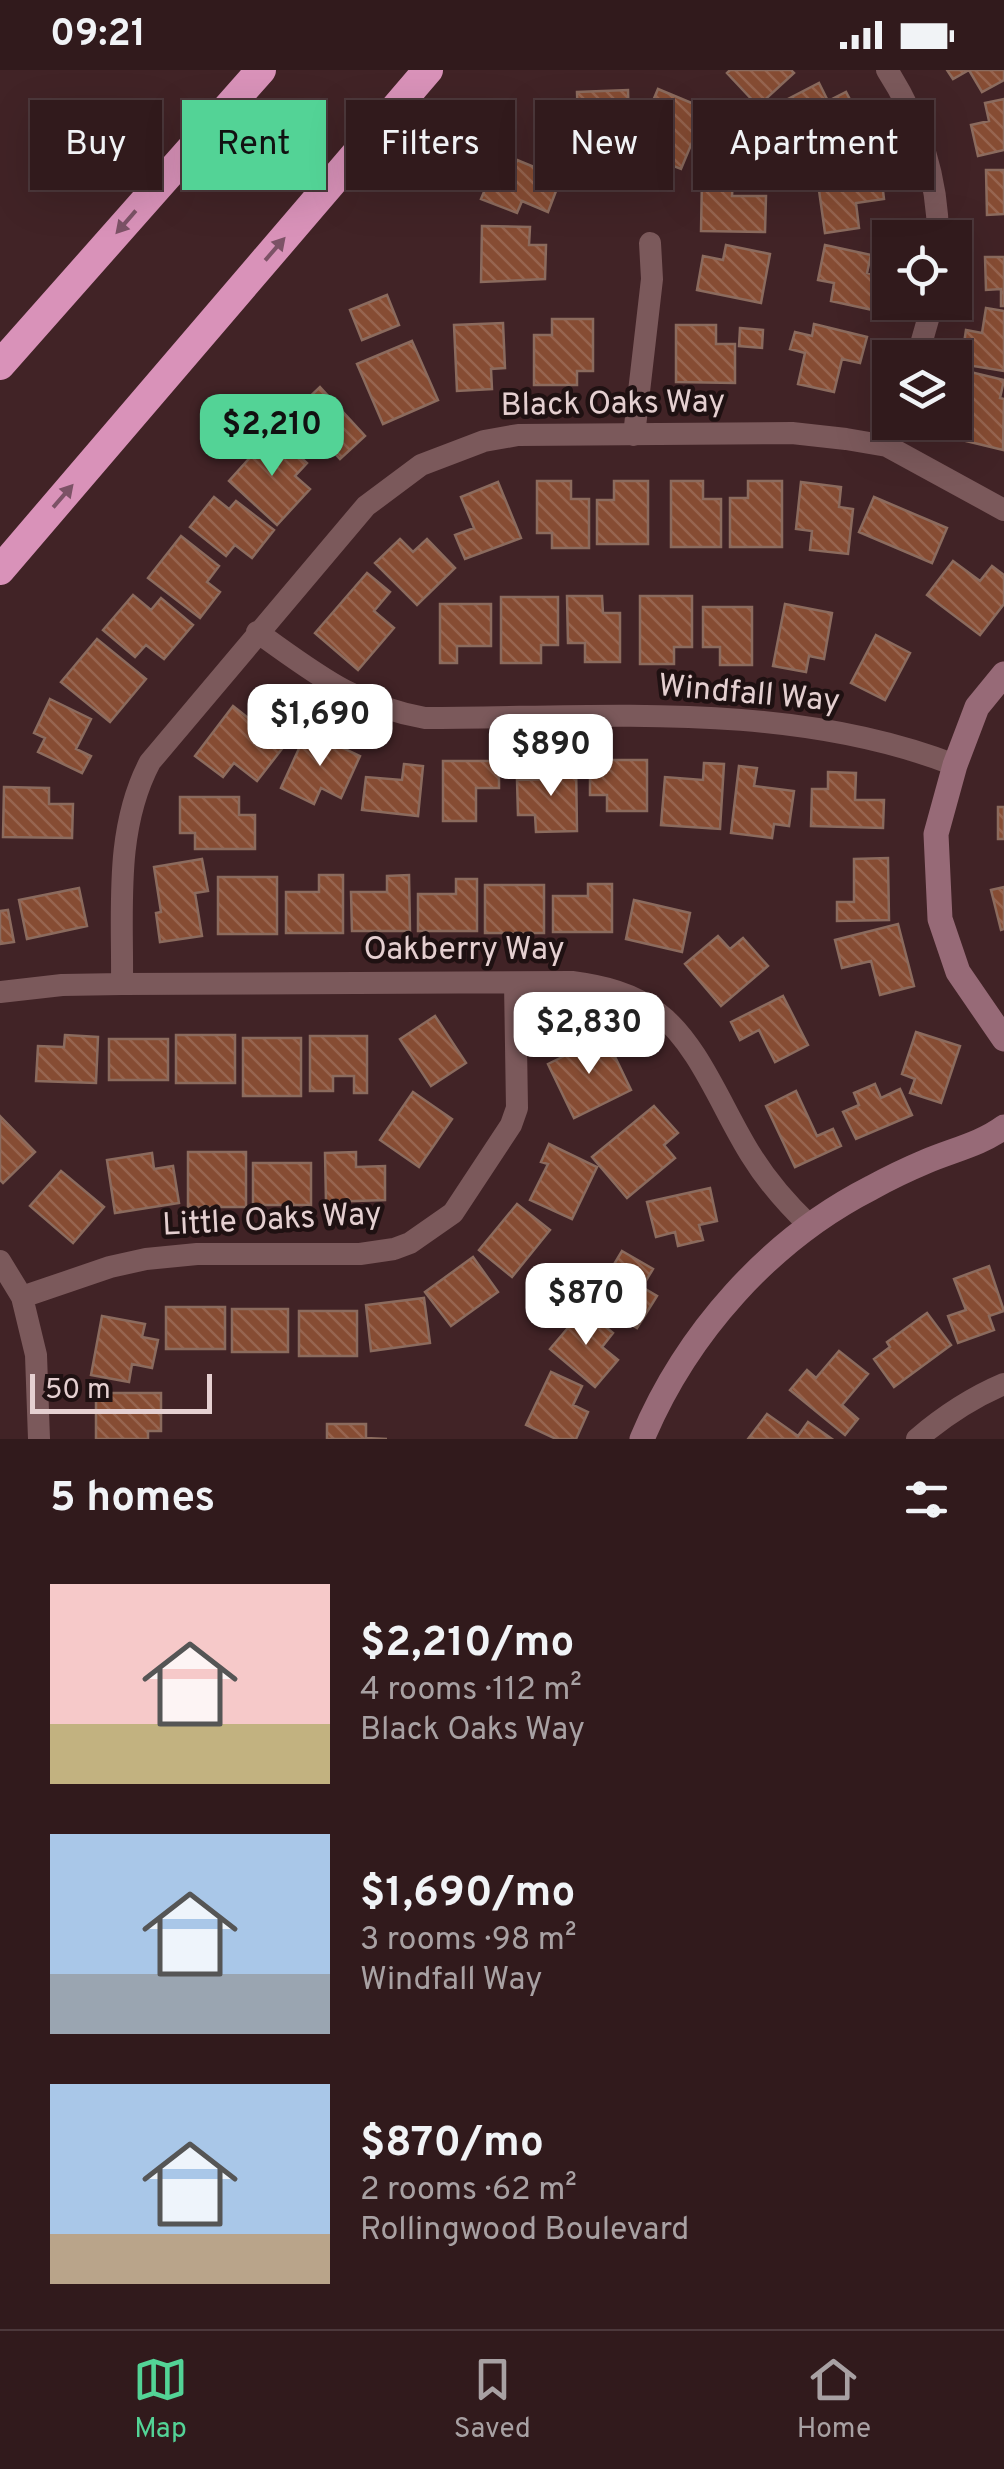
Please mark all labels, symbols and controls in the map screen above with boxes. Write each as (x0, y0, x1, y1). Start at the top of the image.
text: 09:21 (50, 11, 146, 60)
chip: Buy (30, 100, 162, 190)
chip: Rent (182, 100, 326, 190)
chip: Filters (346, 100, 515, 190)
chip: New (535, 100, 673, 190)
chip: Apartment (693, 100, 934, 190)
one-way arrow (116, 209, 138, 234)
map controls (872, 220, 972, 440)
button: locate (872, 220, 972, 320)
one-way arrow (263, 237, 285, 262)
button: layers (872, 340, 972, 440)
street label: Black Oaks Way (500, 383, 726, 427)
pin: $2,210 (191, 394, 353, 479)
text: $2,210 (222, 406, 322, 446)
one-way arrow (52, 484, 74, 509)
street label: Windfall Way (656, 667, 842, 723)
pin: $1,690 (239, 684, 401, 769)
text: $1,690 (270, 696, 370, 736)
pin: $890 (492, 714, 610, 799)
text: $890 (511, 726, 591, 766)
street label: Oakberry Way (363, 931, 565, 971)
pin: $2,830 (508, 992, 670, 1077)
text: $2,830 (536, 1004, 642, 1044)
street label: Little Oaks Way (161, 1195, 383, 1247)
pin: $870 (527, 1263, 645, 1348)
text: $870 (548, 1275, 625, 1315)
scale bar (30, 1369, 212, 1414)
text: 50 m (45, 1373, 111, 1409)
icon: filters (899, 1472, 954, 1527)
text: 5 homes (50, 1473, 215, 1526)
text: $2,210/mo (360, 1618, 574, 1671)
icon: home (130, 1624, 250, 1744)
text: 4 rooms · 112 m² (360, 1671, 582, 1711)
text: Black Oaks Way (360, 1711, 585, 1751)
text: $1,690/mo (360, 1868, 575, 1921)
icon: home (130, 1874, 250, 1994)
text: 3 rooms · 98 m² (360, 1921, 577, 1961)
text: Windfall Way (360, 1961, 542, 2001)
text: $870/mo (360, 2118, 544, 2171)
icon: home (130, 2124, 250, 2244)
text: 2 rooms · 62 m² (360, 2171, 577, 2211)
text: Rollingwood Boulevard (360, 2211, 689, 2251)
tab: Map (133, 2352, 188, 2448)
tab: Saved (454, 2352, 531, 2448)
tab: Home (797, 2352, 871, 2448)

